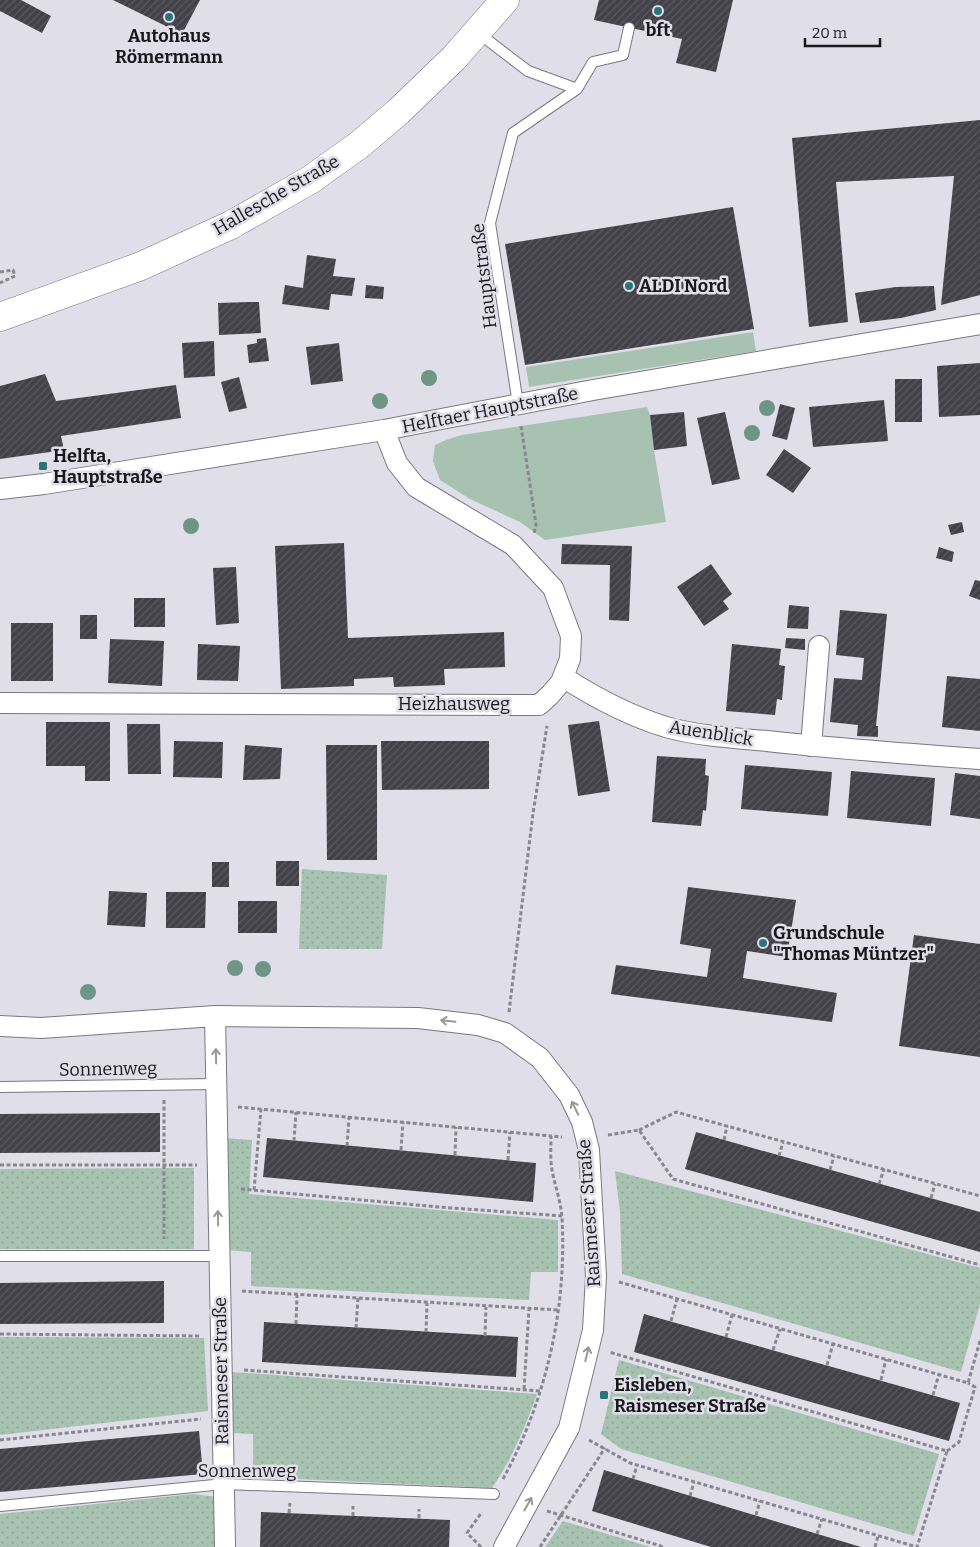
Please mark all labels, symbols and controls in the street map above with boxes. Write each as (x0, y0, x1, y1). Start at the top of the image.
marker: bft (652, 5, 664, 17)
marker: Autohaus Römermann (163, 11, 175, 23)
scale bar (805, 15, 880, 47)
place label: bft (646, 19, 670, 41)
text: 20 m (812, 24, 848, 42)
place label: Autohaus Römermann (115, 25, 223, 68)
street label: Hallesche Straße (209, 150, 343, 240)
street label: Hauptstraße (467, 222, 501, 330)
place label: ALDI Nord (639, 275, 727, 297)
marker: ALDI Nord (623, 280, 635, 292)
street label: Helftaer Hauptstraße (400, 382, 580, 438)
place label: Helfta, Hauptstraße (53, 445, 163, 488)
marker: Helfta, Hauptstraße (37, 460, 49, 472)
street label: Heizhausweg (398, 693, 510, 715)
street label: Auenblick (667, 716, 755, 751)
place label: Grundschule "Thomas Müntzer" (773, 922, 934, 965)
marker: Grundschule "Thomas Müntzer" (757, 937, 769, 949)
one-way arrow (441, 1017, 457, 1026)
one-way arrow (211, 1048, 220, 1064)
street label: Sonnenweg (59, 1057, 157, 1081)
one-way arrow (570, 1101, 579, 1116)
street label: Raismeser Straße (573, 1138, 605, 1288)
one-way arrow (214, 1211, 223, 1227)
street label: Raismeser Straße (209, 1297, 233, 1445)
one-way arrow (583, 1347, 592, 1363)
place label: Eisleben, Raismeser Straße (614, 1374, 766, 1417)
marker: Eisleben, Raismeser Straße (598, 1389, 610, 1401)
street label: Sonnenweg (198, 1460, 296, 1482)
one-way arrow (523, 1497, 533, 1512)

